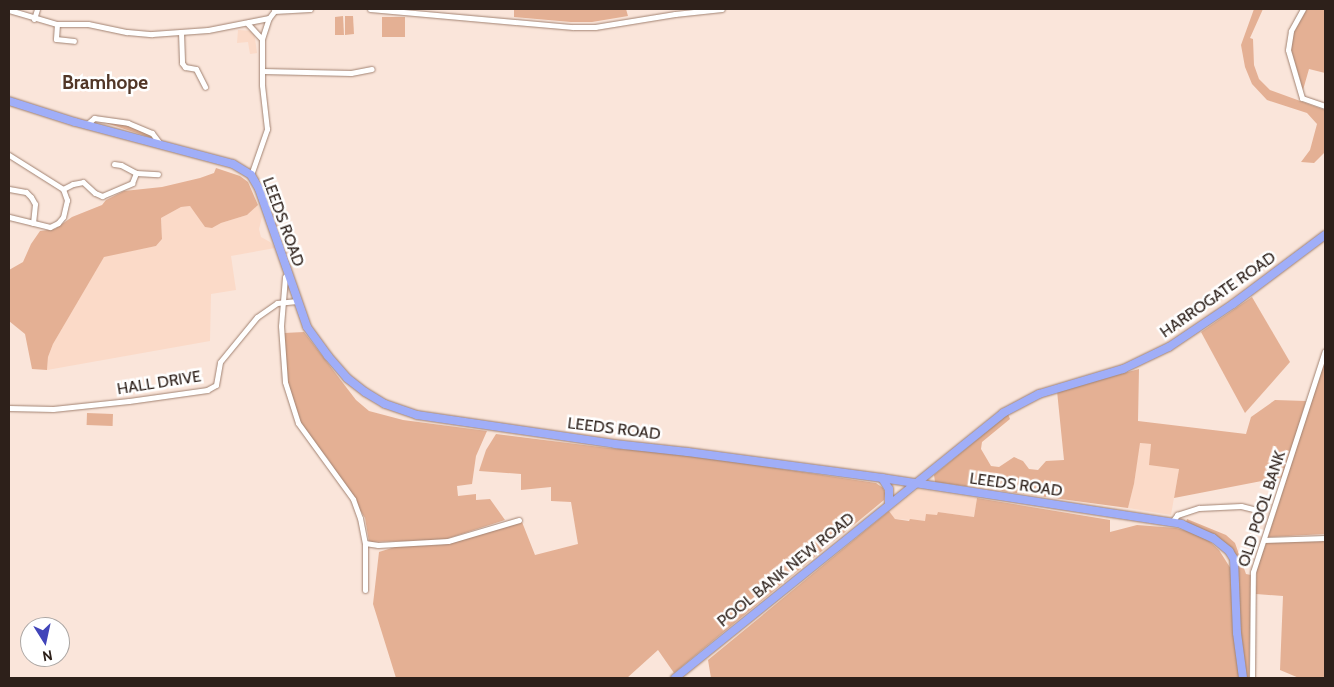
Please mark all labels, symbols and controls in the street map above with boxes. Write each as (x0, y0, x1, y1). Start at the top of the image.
district label: Bramhope (62, 72, 148, 94)
street label: LEEDS ROAD (258, 175, 308, 269)
street label: HARROGATE ROAD (1156, 248, 1280, 342)
street label: HALL DRIVE (116, 367, 202, 399)
street label: LEEDS ROAD (566, 414, 662, 444)
street label: OLD POOL BANK (1234, 449, 1290, 569)
street label: LEEDS ROAD (968, 469, 1064, 501)
street label: POOL BANK NEW ROAD (714, 509, 858, 631)
north arrow (20, 617, 70, 667)
text: N (41, 646, 54, 666)

